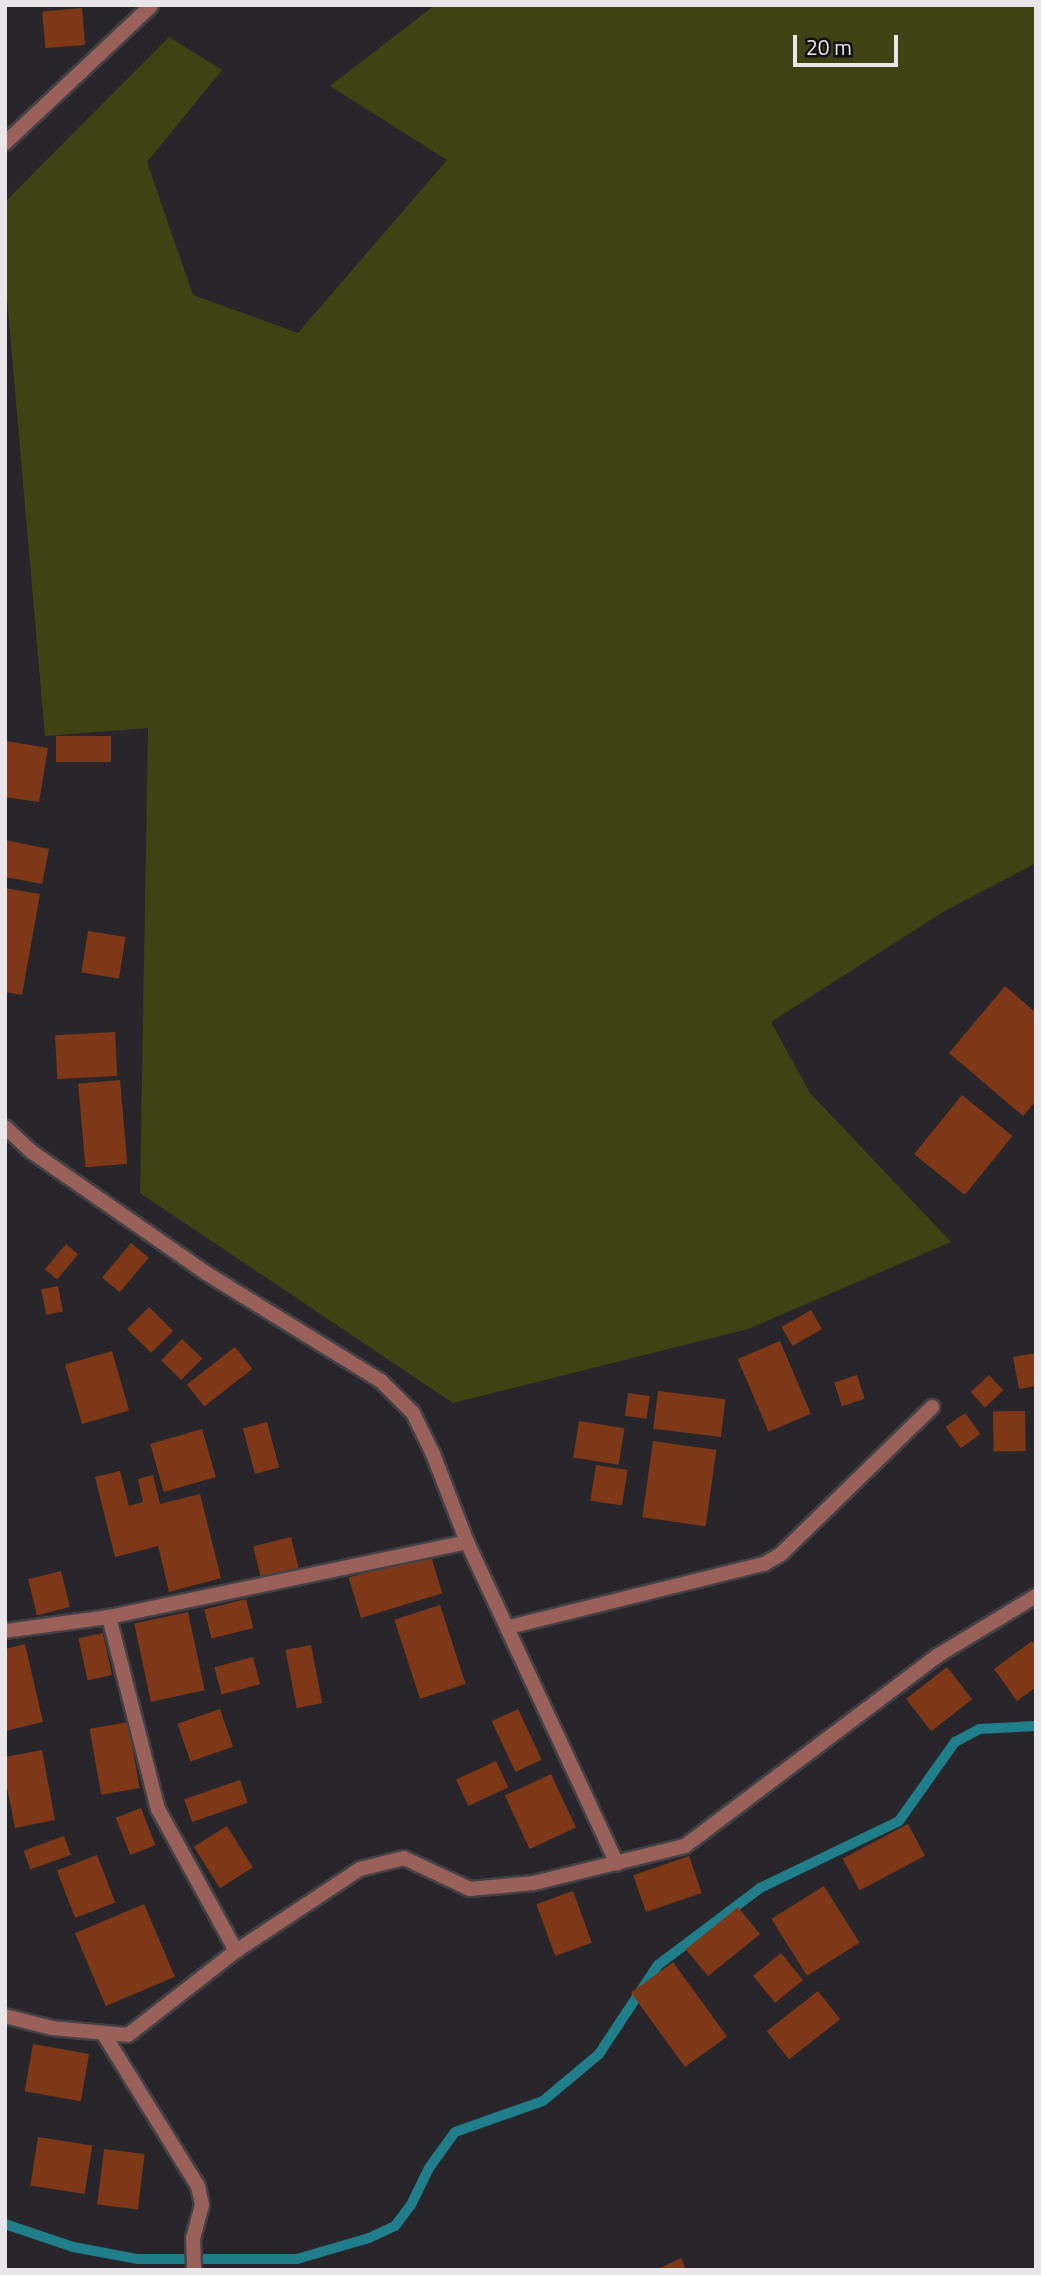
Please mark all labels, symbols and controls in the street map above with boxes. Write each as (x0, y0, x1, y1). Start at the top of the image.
scale bar (796, 21, 901, 65)
text: 20 m (806, 31, 852, 63)

